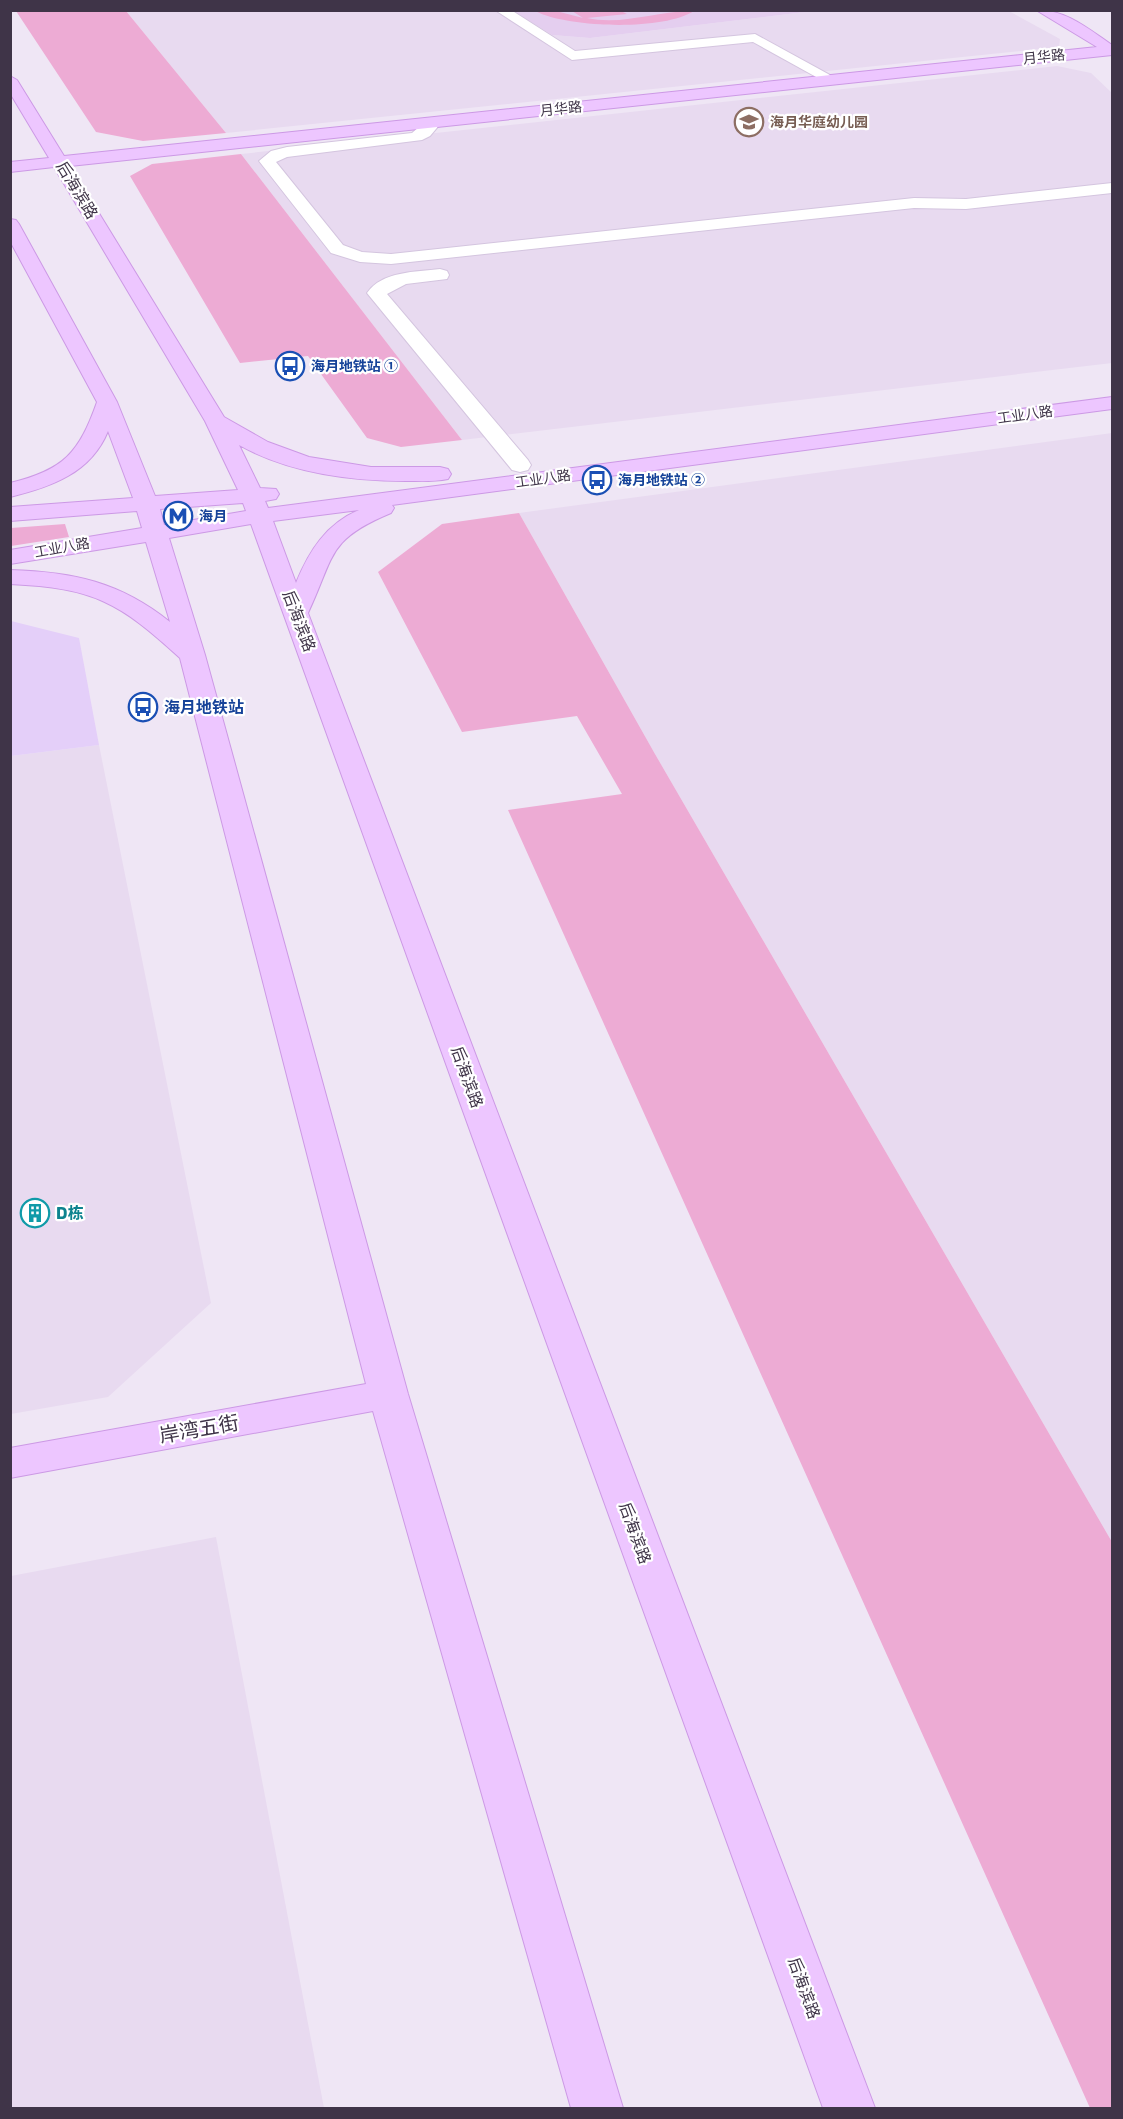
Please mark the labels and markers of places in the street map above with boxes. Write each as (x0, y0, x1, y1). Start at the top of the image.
school or university icon: 海月华庭幼儿园 (733, 106, 765, 138)
place label: 海月华庭幼儿园 (770, 114, 868, 131)
bus stop icon: 海月地铁站 ① (274, 350, 306, 382)
place label: 海月地铁站 ① (311, 358, 398, 375)
bus stop icon: 海月地铁站 ② (581, 464, 613, 496)
place label: 海月地铁站 ② (618, 472, 705, 489)
metro station icon: 海月 (162, 500, 194, 532)
place label: 海月 (199, 508, 227, 525)
bus stop icon: 海月地铁站 (127, 691, 159, 723)
place label: 海月地铁站 (164, 698, 244, 717)
building icon: D栋 (19, 1197, 51, 1229)
place label: D栋 (56, 1204, 83, 1223)

